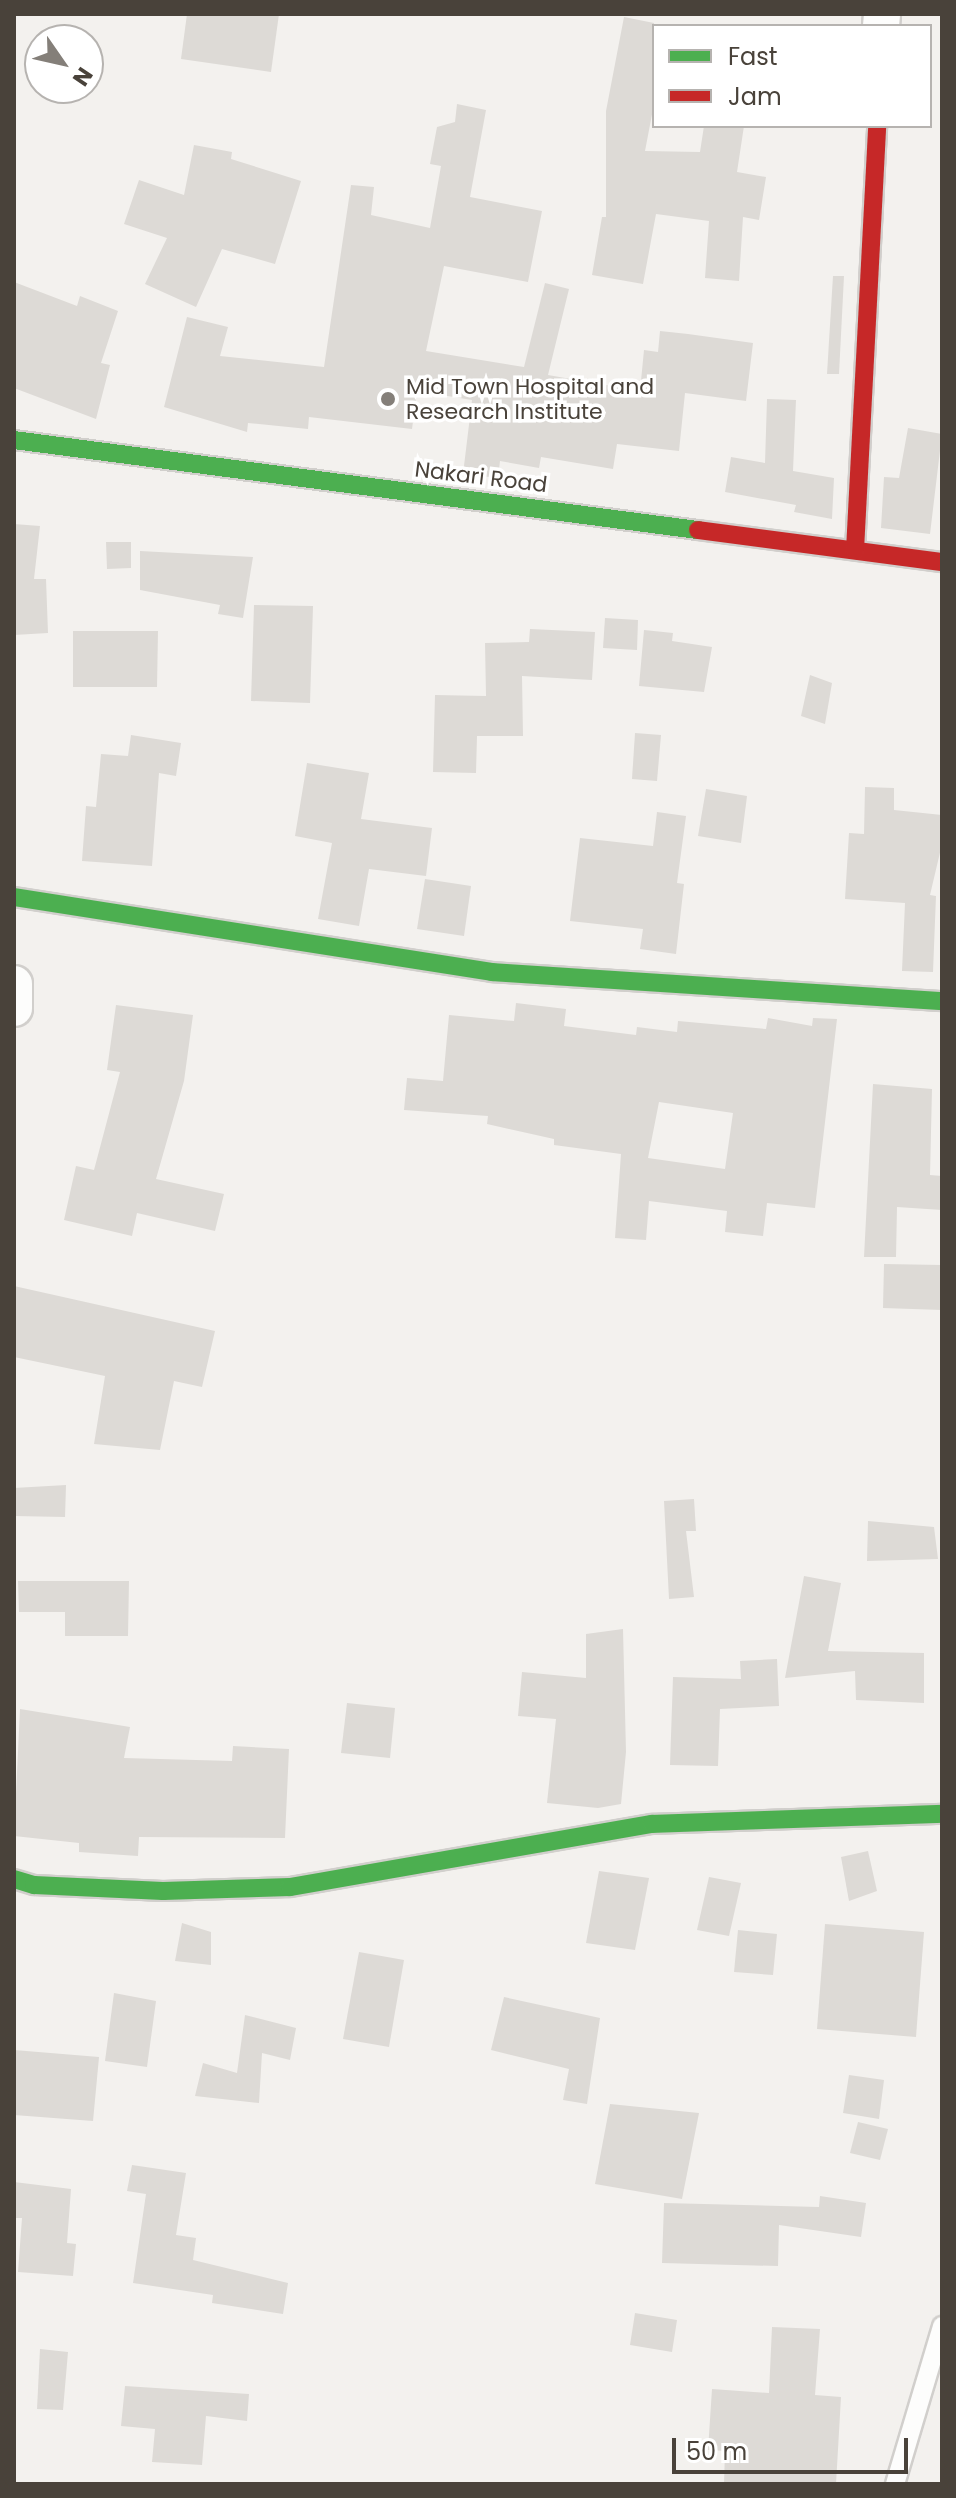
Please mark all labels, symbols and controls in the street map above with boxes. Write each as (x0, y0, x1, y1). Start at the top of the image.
north arrow (24, 24, 104, 104)
legend (652, 24, 932, 128)
text: Fast (728, 40, 778, 73)
text: N (65, 61, 100, 92)
text: Jam (728, 80, 782, 113)
place label: Mid Town Hospital and Research Institute (406, 373, 654, 424)
marker: Mid Town Hospital and Research Institute (377, 388, 399, 410)
street label: Nakari Road (413, 456, 549, 498)
scale bar (676, 2422, 912, 2472)
text: 50 m (686, 2435, 747, 2468)

